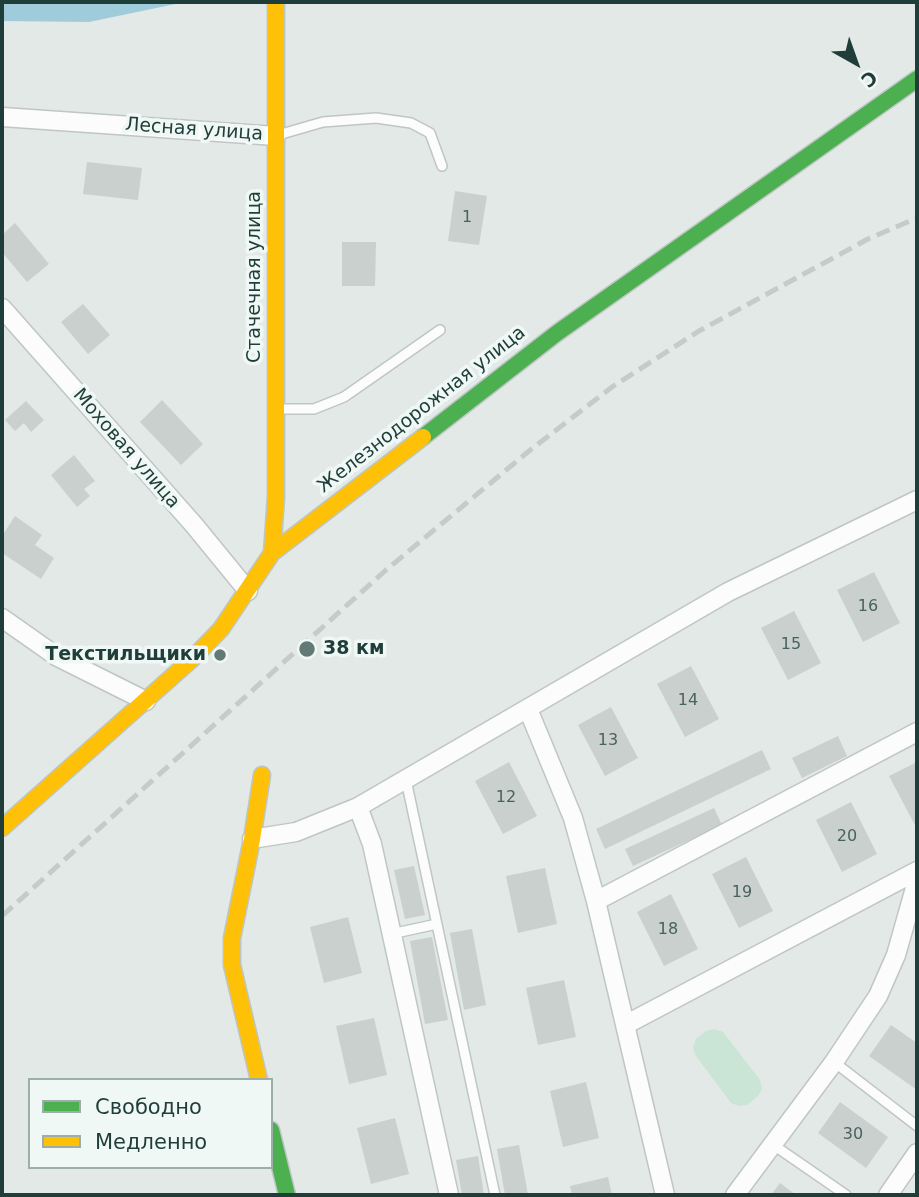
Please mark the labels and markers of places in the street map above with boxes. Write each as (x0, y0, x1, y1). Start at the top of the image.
place label: 38 км (323, 638, 384, 660)
marker: 38 км (297, 639, 317, 659)
place label: Текстильщики (45, 644, 206, 666)
marker: Текстильщики (212, 647, 228, 663)

